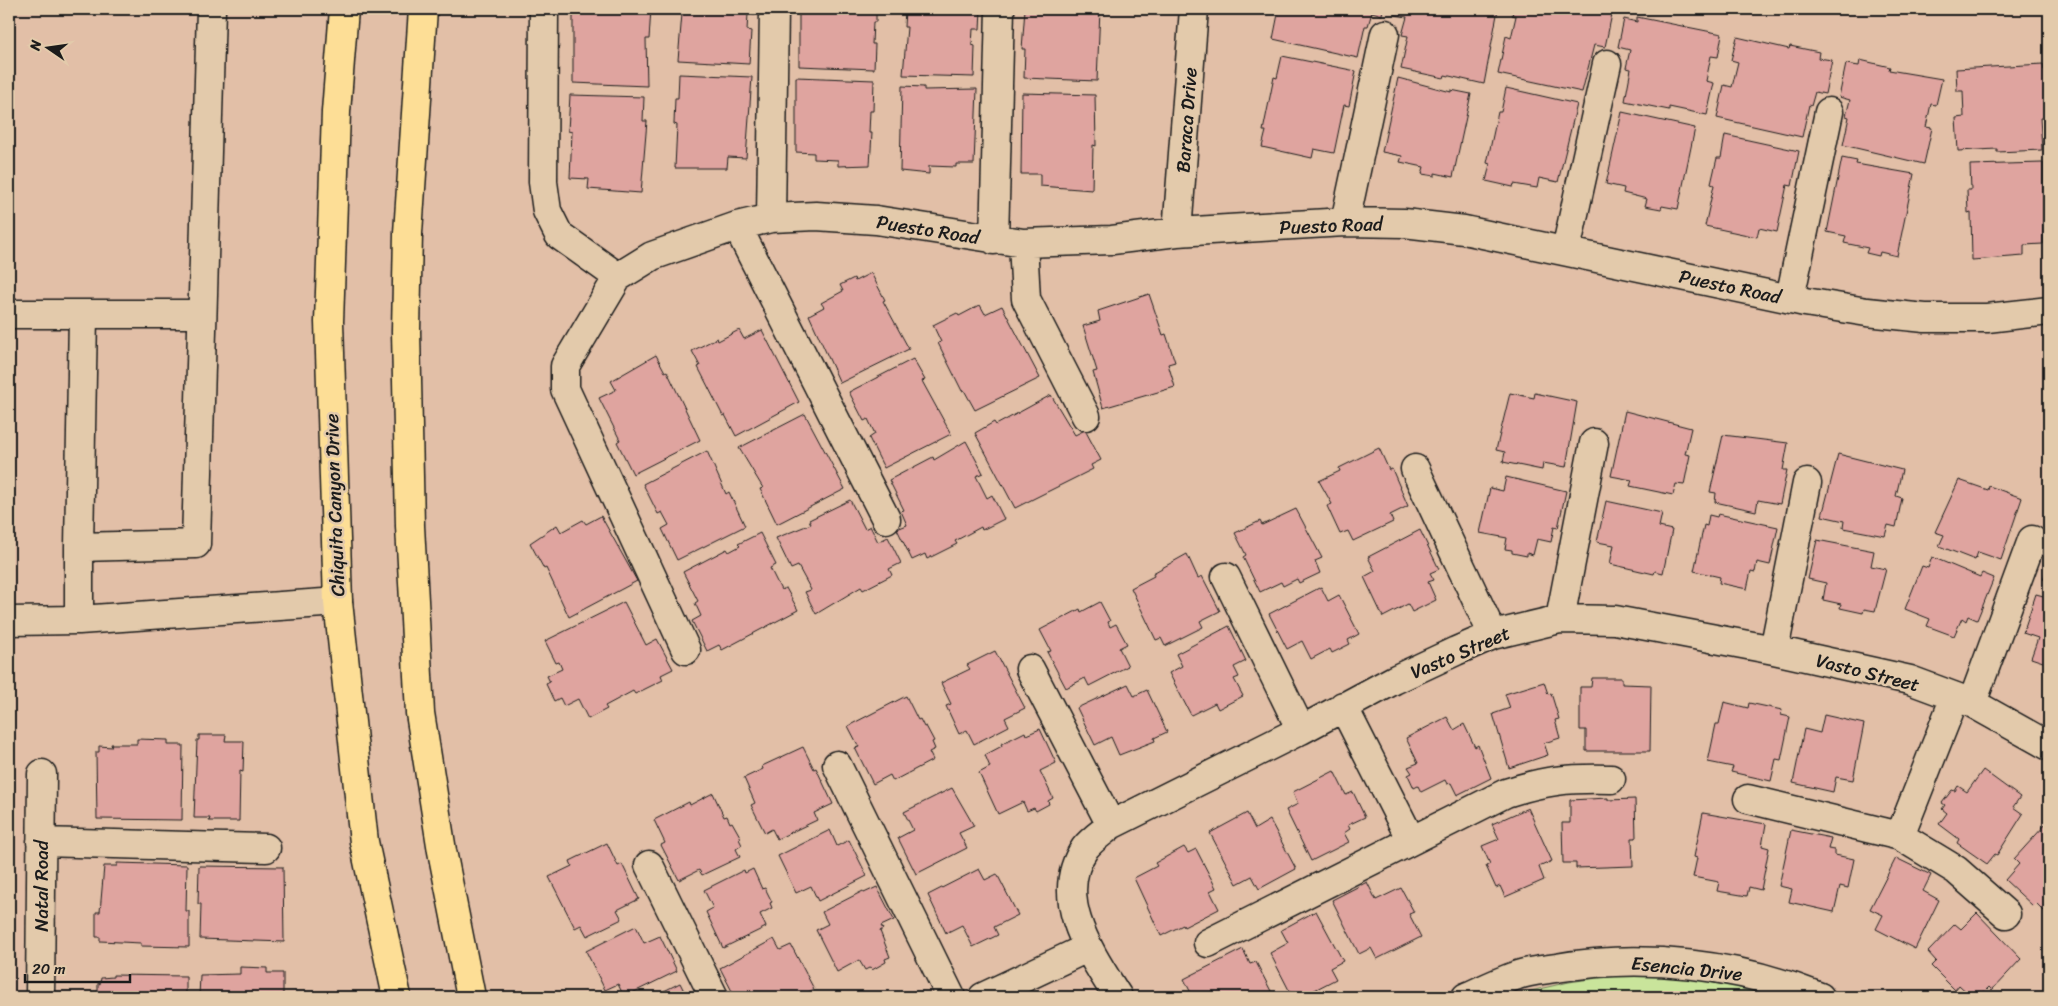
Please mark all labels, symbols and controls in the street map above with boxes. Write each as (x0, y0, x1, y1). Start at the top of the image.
north arrow (22, 22, 72, 72)
text: N (22, 37, 49, 54)
street label: Baraca Drive (1166, 66, 1207, 174)
street label: Puesto Road (874, 205, 984, 254)
street label: Puesto Road (1279, 207, 1385, 244)
street label: Puesto Road (1676, 260, 1786, 314)
street label: Chiquita Canyon Drive (315, 413, 354, 597)
street label: Vasto Street (1405, 617, 1515, 688)
street label: Vasto Street (1813, 644, 1923, 701)
street label: Natal Road (25, 838, 58, 932)
street label: Esencia Drive (1630, 946, 1744, 991)
scale bar (25, 951, 130, 983)
text: 20 m (32, 956, 66, 982)

